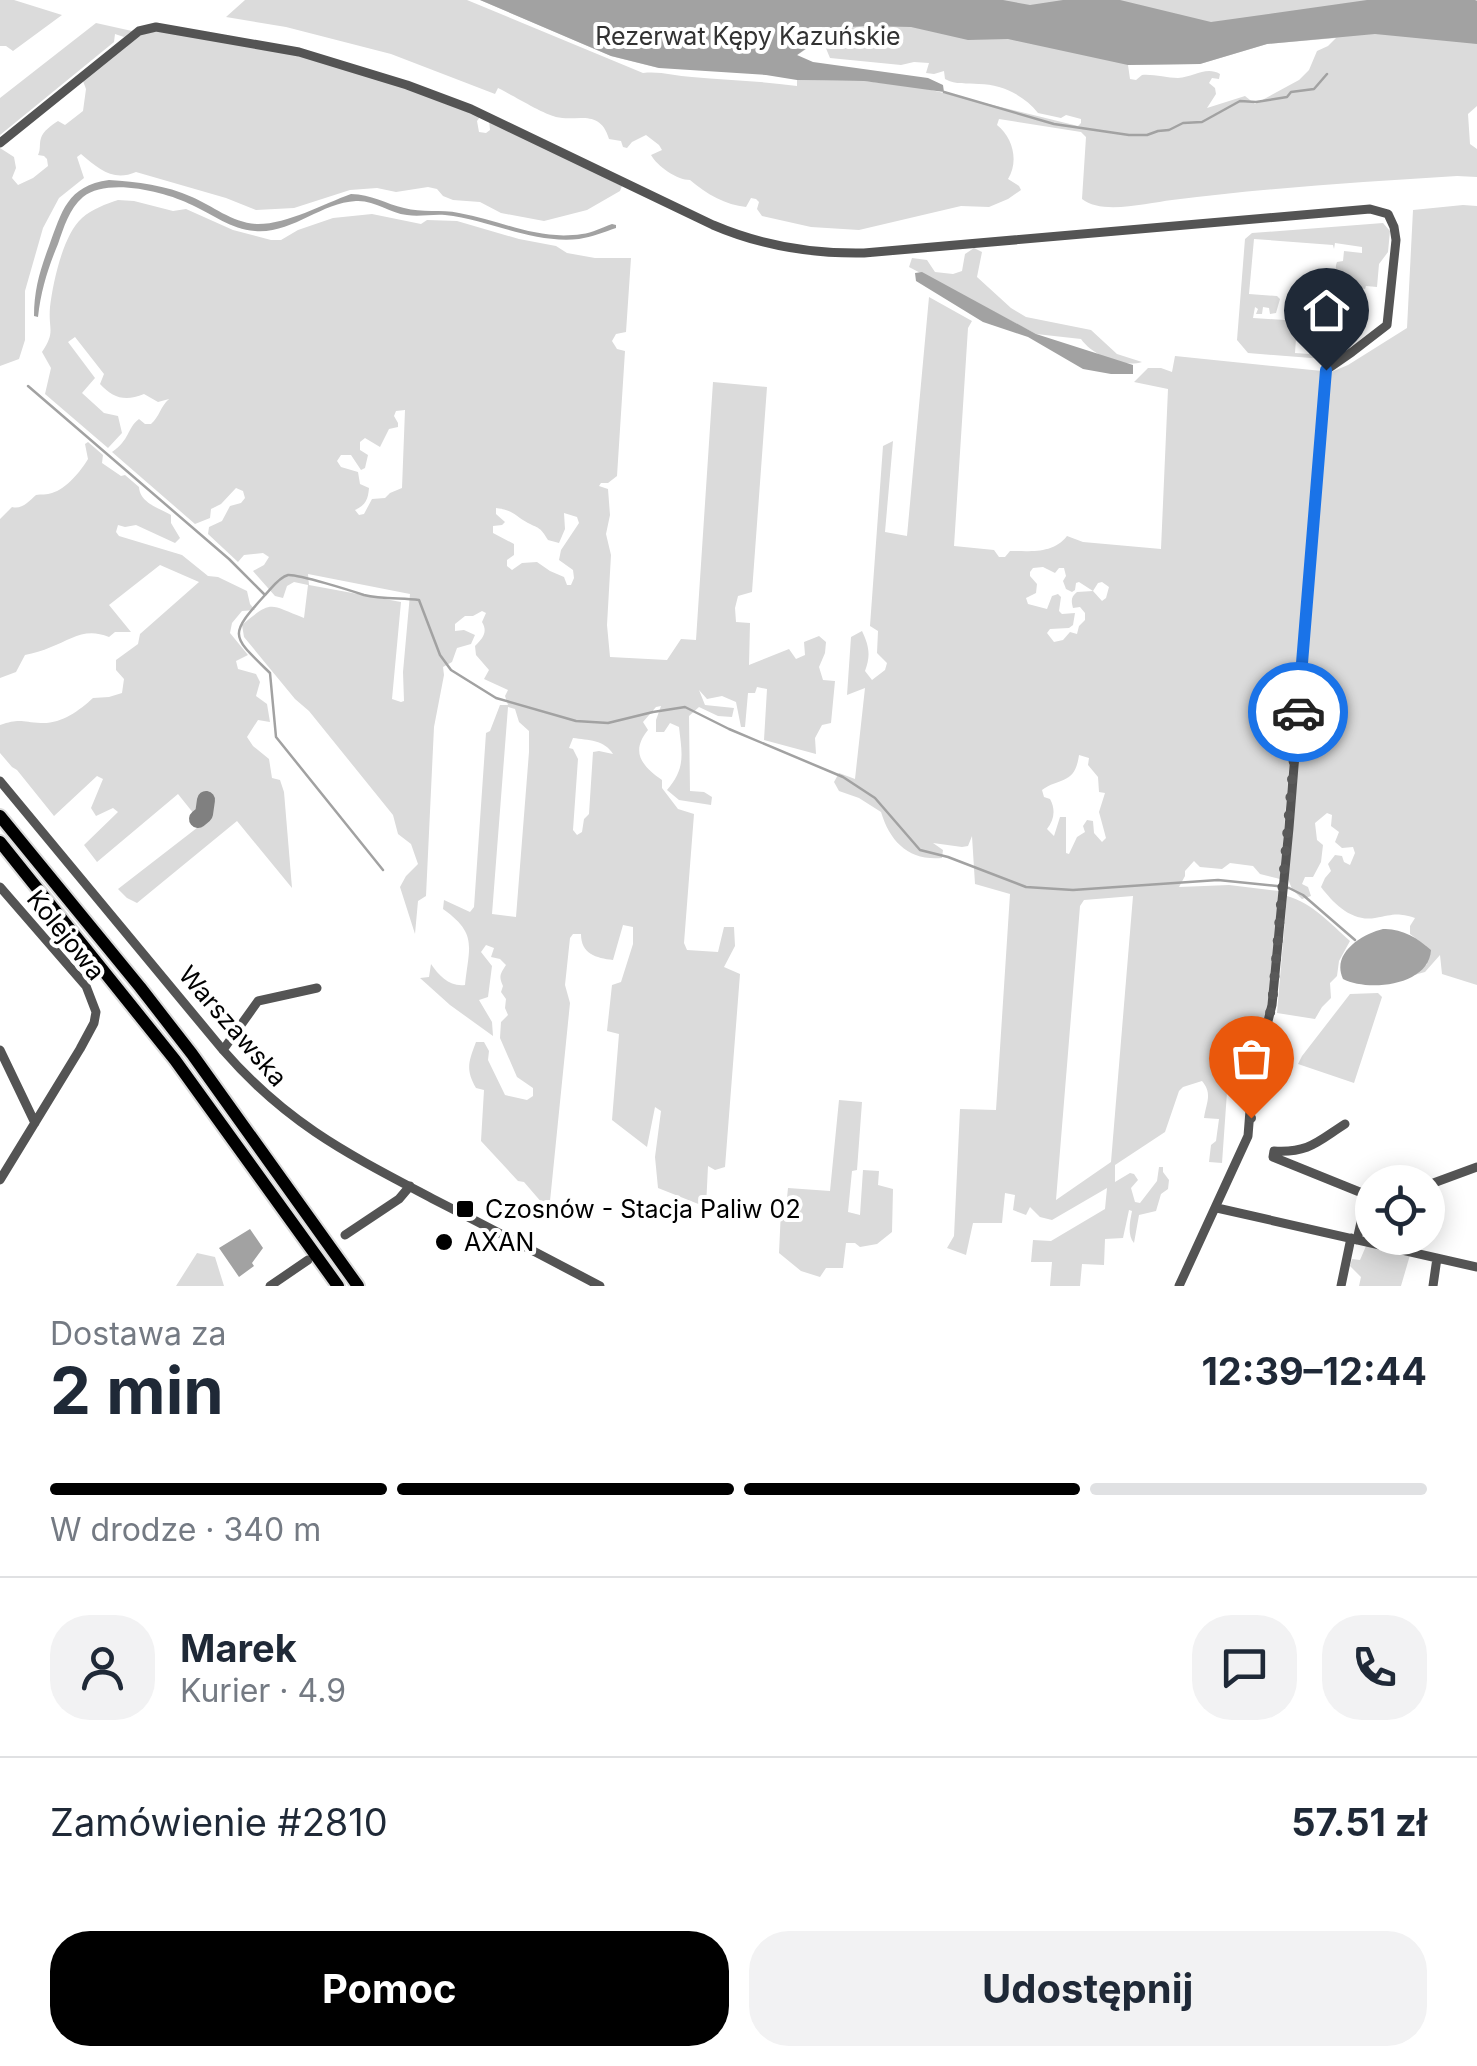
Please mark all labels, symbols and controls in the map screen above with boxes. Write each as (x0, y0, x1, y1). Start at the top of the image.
park label: Rezerwat Kępy Kazuńskie (595, 21, 901, 51)
pin (1284, 268, 1369, 371)
icon: home (1299, 283, 1354, 338)
courier (1248, 662, 1348, 762)
icon: car (1271, 685, 1326, 740)
street label: Kolejowa (21, 884, 111, 986)
street label: Warszawska (173, 960, 293, 1092)
pin (1209, 1016, 1294, 1119)
icon: bag (1224, 1031, 1279, 1086)
map controls (1355, 1165, 1445, 1255)
button: locate (1355, 1165, 1445, 1255)
place label: Czosnów - Stacja Paliw 02 (485, 1194, 801, 1224)
marker: Czosnów - Stacja Paliw 02 (454, 1198, 476, 1220)
place label: AXAN (464, 1227, 534, 1257)
marker: AXAN (433, 1231, 455, 1253)
text: Dostawa za (50, 1314, 227, 1353)
text: 12:39–12:44 (1201, 1348, 1427, 1394)
text: 2 min (50, 1351, 224, 1430)
text: W drodze · 340 m (50, 1510, 321, 1549)
button: person (50, 1615, 155, 1720)
button: chat (1192, 1615, 1297, 1720)
button: phone (1322, 1615, 1427, 1720)
text: Marek (180, 1625, 297, 1671)
text: Kurier · 4.9 (180, 1671, 346, 1710)
text: Zamówienie #2810 (50, 1799, 388, 1845)
text: 57.51 zł (1291, 1799, 1427, 1845)
button: Pomoc (50, 1931, 729, 2046)
button: Udostępnij (749, 1931, 1427, 2046)

